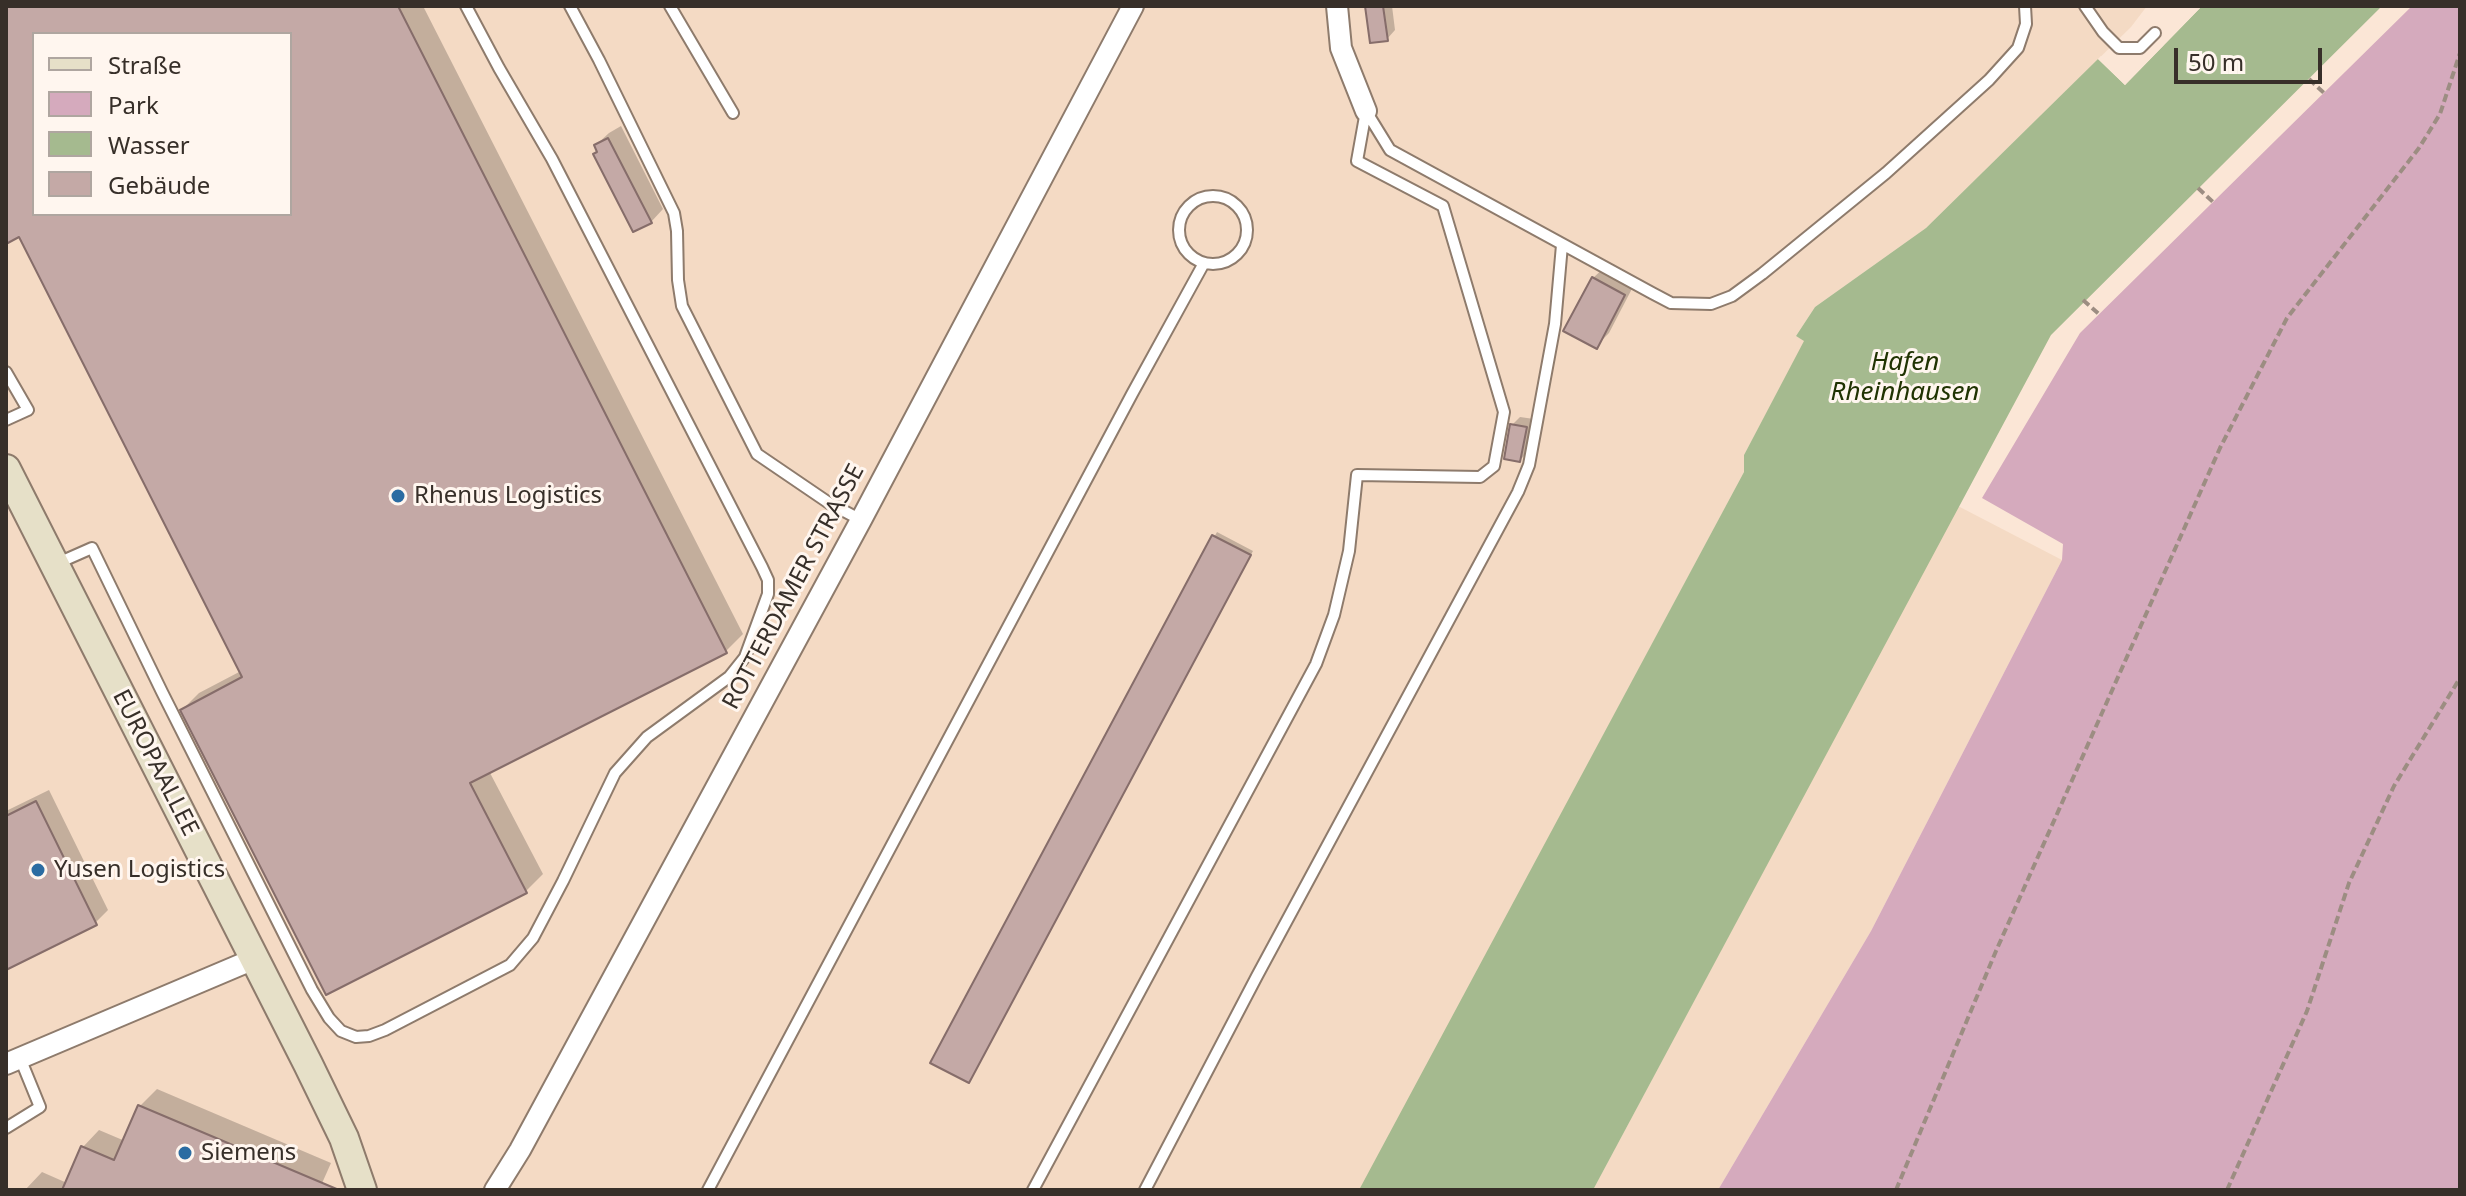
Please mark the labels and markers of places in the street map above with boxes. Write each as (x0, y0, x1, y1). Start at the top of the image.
place label: Rhenus Logistics (414, 482, 602, 510)
marker: Rhenus Logistics (389, 487, 407, 505)
place label: Yusen Logistics (54, 856, 225, 884)
marker: Yusen Logistics (29, 861, 47, 879)
place label: Siemens (201, 1139, 296, 1167)
marker: Siemens (176, 1144, 194, 1162)

